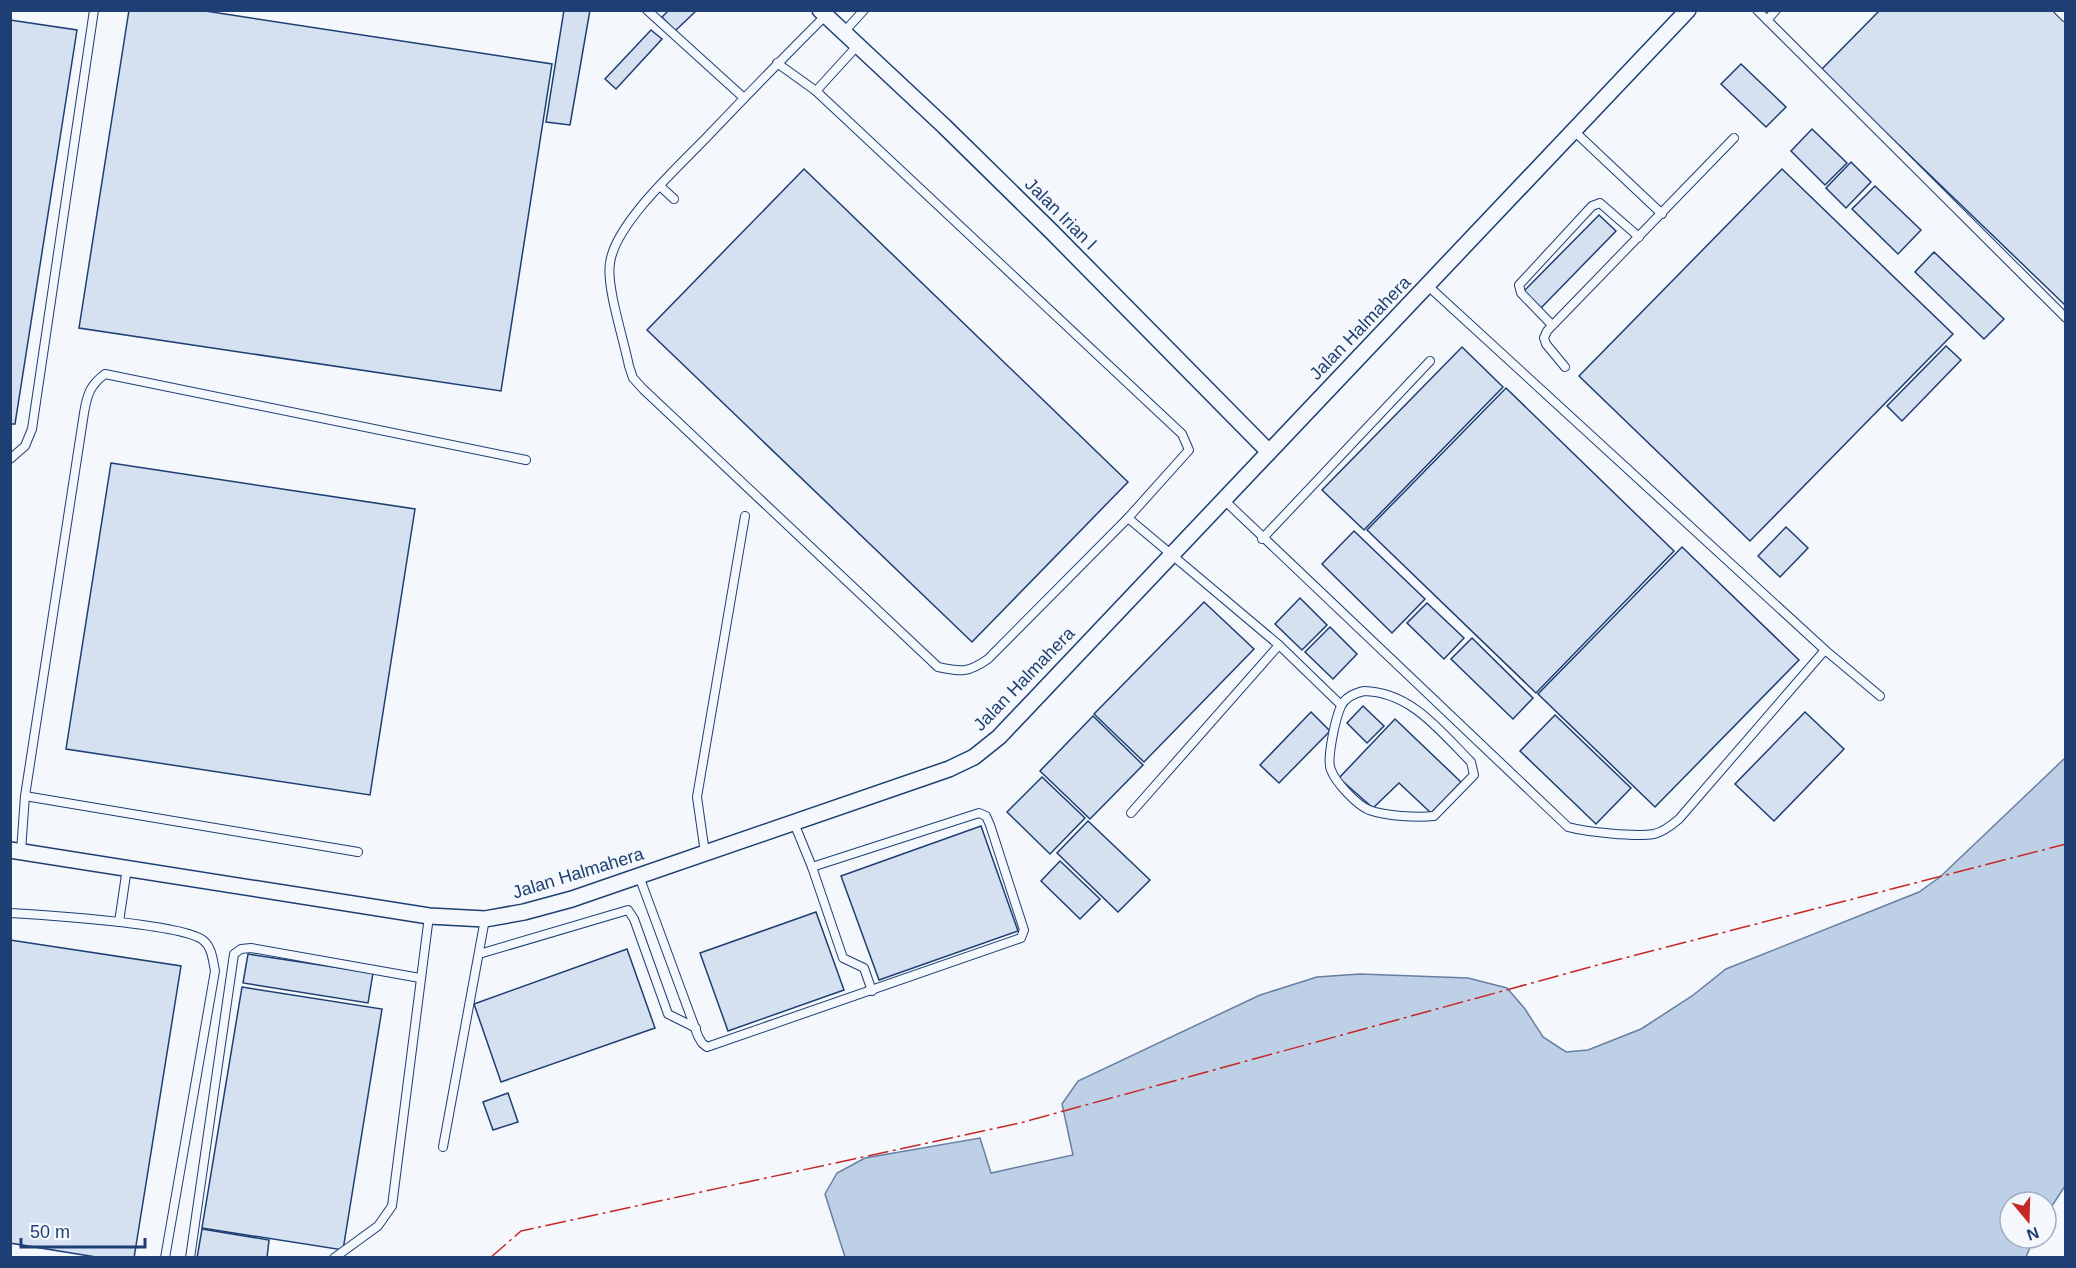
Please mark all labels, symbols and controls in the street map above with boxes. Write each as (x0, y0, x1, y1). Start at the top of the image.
street label: Jalan Irian I (1021, 174, 1101, 254)
street label: Jalan Halmahera (1306, 271, 1415, 384)
street label: Jalan Halmahera (970, 622, 1079, 735)
street label: Jalan Halmahera (510, 843, 647, 902)
north arrow (1998, 1190, 2058, 1250)
scale bar (21, 1211, 146, 1249)
text: 50 m (30, 1222, 70, 1242)
text: N (2024, 1224, 2041, 1244)

